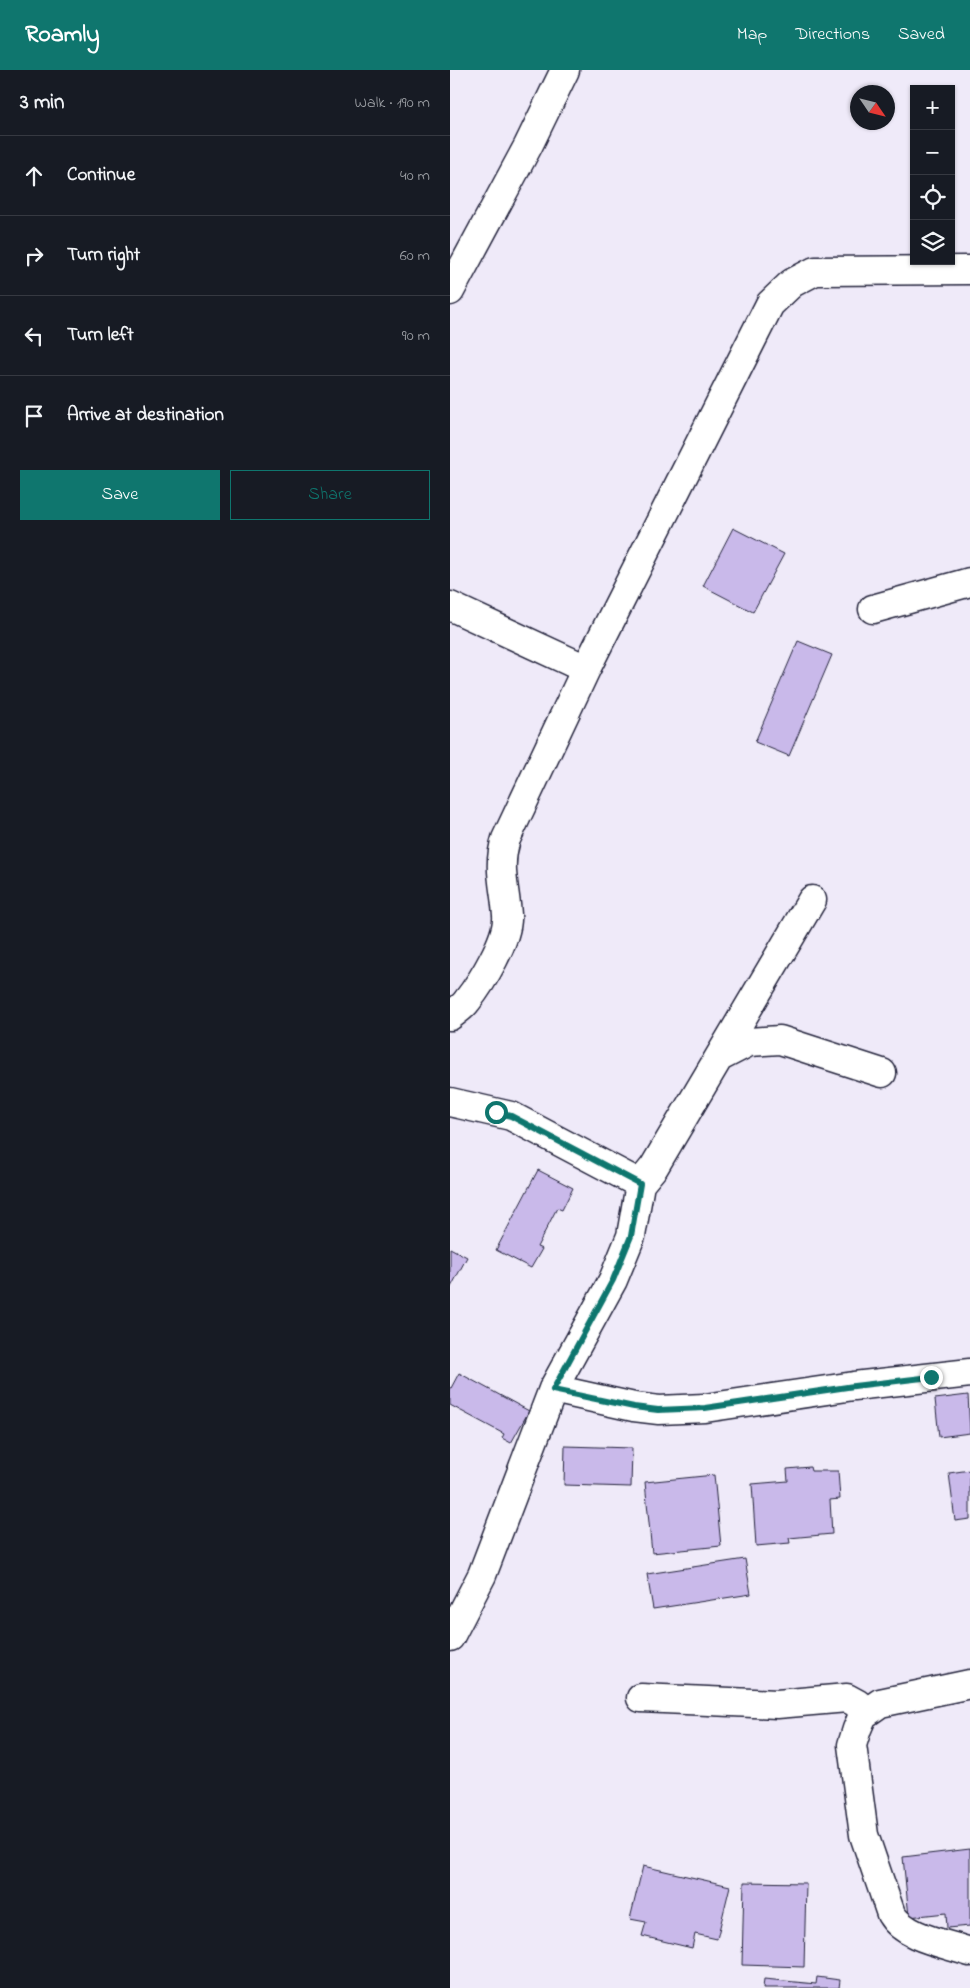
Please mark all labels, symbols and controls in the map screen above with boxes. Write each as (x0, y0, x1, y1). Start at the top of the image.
text: Roamly (25, 18, 100, 53)
text: Map (737, 22, 767, 48)
text: Directions (795, 22, 870, 48)
text: Saved (898, 22, 945, 48)
north arrow (850, 85, 895, 130)
map controls (910, 85, 955, 265)
button: + (910, 85, 955, 130)
text: 3 min (20, 88, 64, 118)
text: Walk · 190 m (355, 91, 430, 115)
button: − (910, 130, 955, 175)
icon: ahead (20, 162, 48, 190)
text: Continue (67, 162, 135, 189)
text: 40 m (400, 164, 430, 188)
button: locate (910, 175, 955, 220)
button: layers (910, 220, 955, 265)
icon: right (20, 242, 48, 270)
text: Turn right (67, 242, 140, 269)
text: 60 m (400, 244, 430, 268)
icon: left (20, 322, 48, 350)
text: Turn left (67, 322, 134, 349)
text: 90 m (402, 324, 430, 348)
icon: arrive (20, 402, 48, 430)
text: Arrive at destination (67, 402, 224, 429)
button: Save (20, 470, 220, 520)
button: Share (230, 470, 430, 520)
route start (485, 1101, 508, 1124)
route end (920, 1366, 943, 1389)

